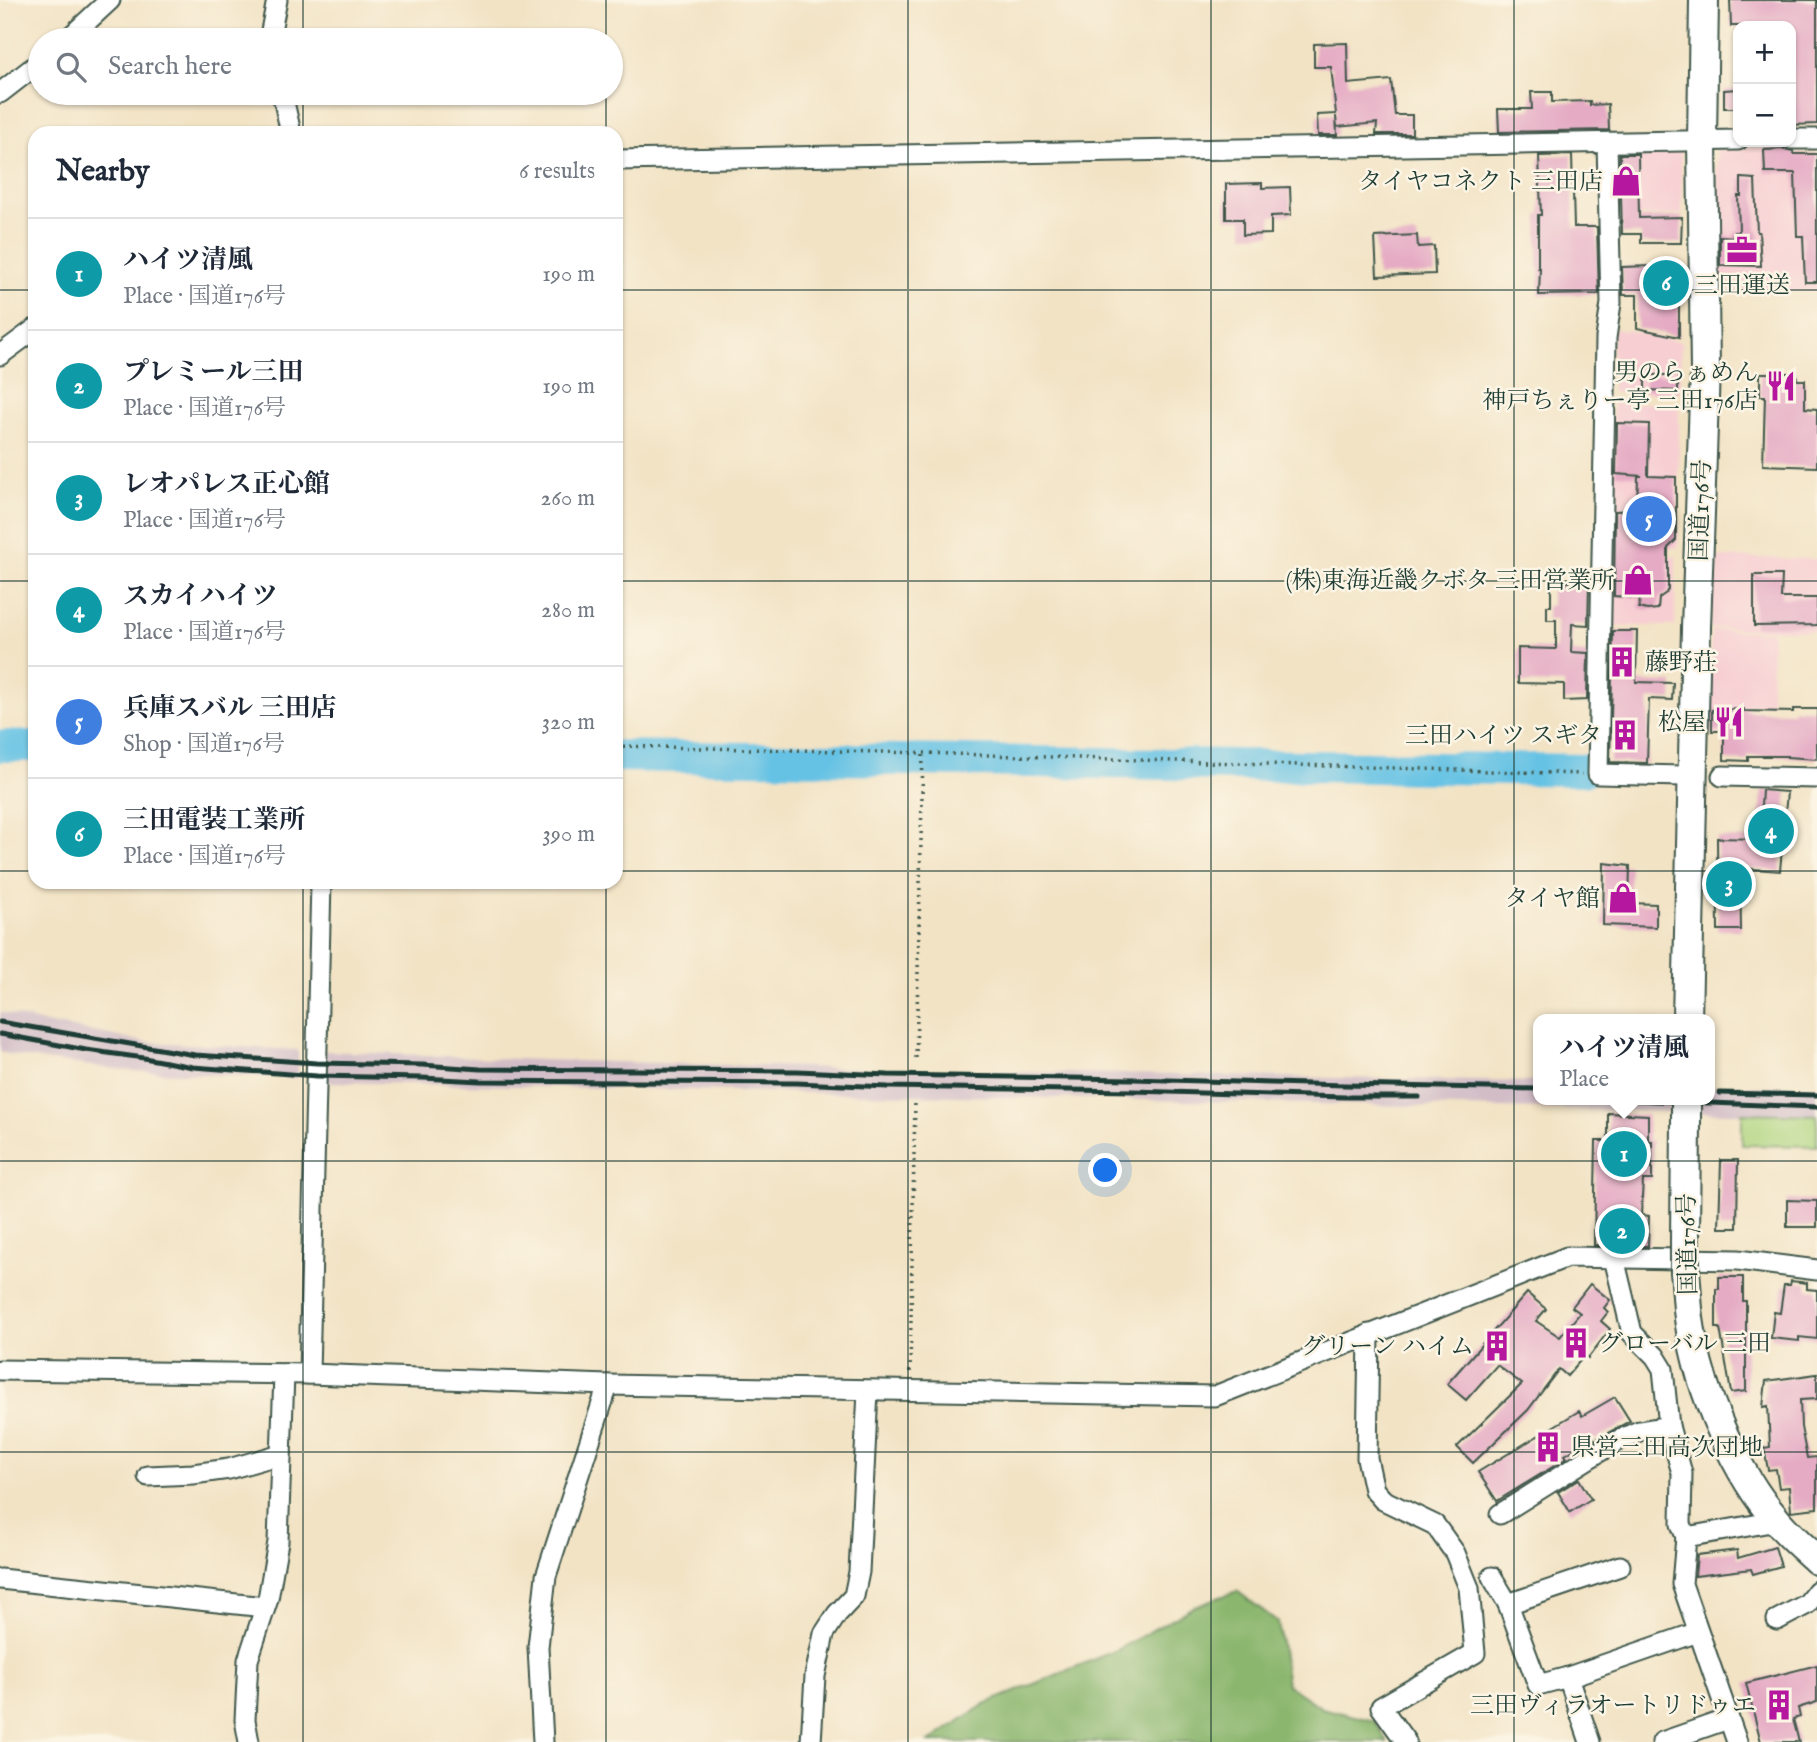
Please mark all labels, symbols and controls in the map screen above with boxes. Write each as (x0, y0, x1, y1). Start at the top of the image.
map controls (1733, 21, 1796, 147)
button: + (1733, 21, 1796, 84)
search box (28, 28, 623, 105)
icon: search (52, 48, 90, 86)
text: Search here (108, 50, 232, 83)
button: − (1733, 84, 1796, 147)
text: Nearby (56, 153, 149, 191)
text: 6 results (519, 157, 595, 186)
shop icon: タイヤコネクト 三田店 (1609, 164, 1643, 198)
place label: タイヤコネクト 三田店 (1358, 167, 1603, 198)
office icon: 三田運送 (1725, 233, 1759, 267)
text: ハイツ清風 (123, 244, 253, 277)
pin: 6 (1643, 257, 1689, 309)
text: 1 (75, 260, 83, 289)
text: 190 m (542, 260, 595, 289)
place label: 三田運送 (1694, 271, 1790, 302)
text: Place · 国道176号 (123, 282, 286, 311)
text: プレミール三田 (123, 356, 303, 389)
place label: 男のらぁめん 神戸ちぇりー亭 三田176店 (1482, 358, 1758, 417)
restaurant icon: 男のらぁめん 神戸ちぇりー亭 三田176店 (1764, 369, 1798, 403)
text: 2 (74, 372, 84, 401)
text: 190 m (542, 372, 595, 401)
text: Place · 国道176号 (123, 394, 286, 423)
street label: 国道176号 (1684, 458, 1719, 562)
text: レオパレス正心館 (123, 468, 330, 501)
text: 3 (75, 484, 83, 513)
text: 260 m (540, 484, 595, 513)
pin: 5 (1626, 493, 1672, 545)
text: Place · 国道176号 (123, 506, 286, 535)
shop icon: (株)東海近畿クボタ 三田営業所 (1621, 563, 1655, 597)
place label: (株)東海近畿クボタ 三田営業所 (1285, 566, 1615, 597)
text: スカイハイツ (123, 580, 278, 613)
text: 4 (73, 596, 85, 625)
text: 280 m (541, 596, 595, 625)
text: Place · 国道176号 (123, 618, 286, 647)
building icon: 藤野荘 (1605, 645, 1639, 679)
place label: 藤野荘 (1645, 648, 1717, 679)
text: 兵庫スバル 三田店 (123, 692, 337, 725)
restaurant icon: 松屋 (1712, 705, 1746, 739)
text: 5 (75, 708, 83, 737)
text: 320 m (542, 708, 595, 737)
place label: 松屋 (1658, 708, 1706, 739)
building icon: 三田ハイツ スギタ (1608, 718, 1642, 752)
place label: 三田ハイツ スギタ (1405, 721, 1602, 752)
text: Shop · 国道176号 (123, 730, 285, 759)
text: 三田電装工業所 (123, 804, 305, 837)
pin: 4 (1748, 805, 1794, 857)
text: 6 (74, 820, 84, 849)
text: 390 m (542, 820, 595, 849)
text: Place · 国道176号 (123, 842, 286, 871)
pin: 3 (1706, 858, 1752, 910)
shop icon: タイヤ館 (1606, 881, 1640, 915)
place label: タイヤ館 (1504, 884, 1600, 915)
popup (1533, 1014, 1715, 1105)
text: ハイツ清風 (1559, 1032, 1689, 1065)
text: Place (1559, 1065, 1609, 1094)
pin: 1 (1601, 1128, 1647, 1180)
your location (1088, 1153, 1122, 1187)
street label: 国道176号 (1672, 1193, 1705, 1295)
pin: 2 (1599, 1205, 1645, 1257)
building icon: グローバル 三田 (1559, 1326, 1593, 1360)
building icon: グリーン ハイム (1480, 1329, 1514, 1363)
place label: グローバル 三田 (1599, 1329, 1771, 1360)
place label: グリーン ハイム (1301, 1332, 1474, 1363)
building icon: 県営三田高次団地 (1531, 1430, 1565, 1464)
place label: 県営三田高次団地 (1571, 1433, 1763, 1464)
building icon: 三田ヴィラオートリドゥエ (1762, 1688, 1796, 1722)
place label: 三田ヴィラオートリドゥエ (1470, 1691, 1756, 1722)

